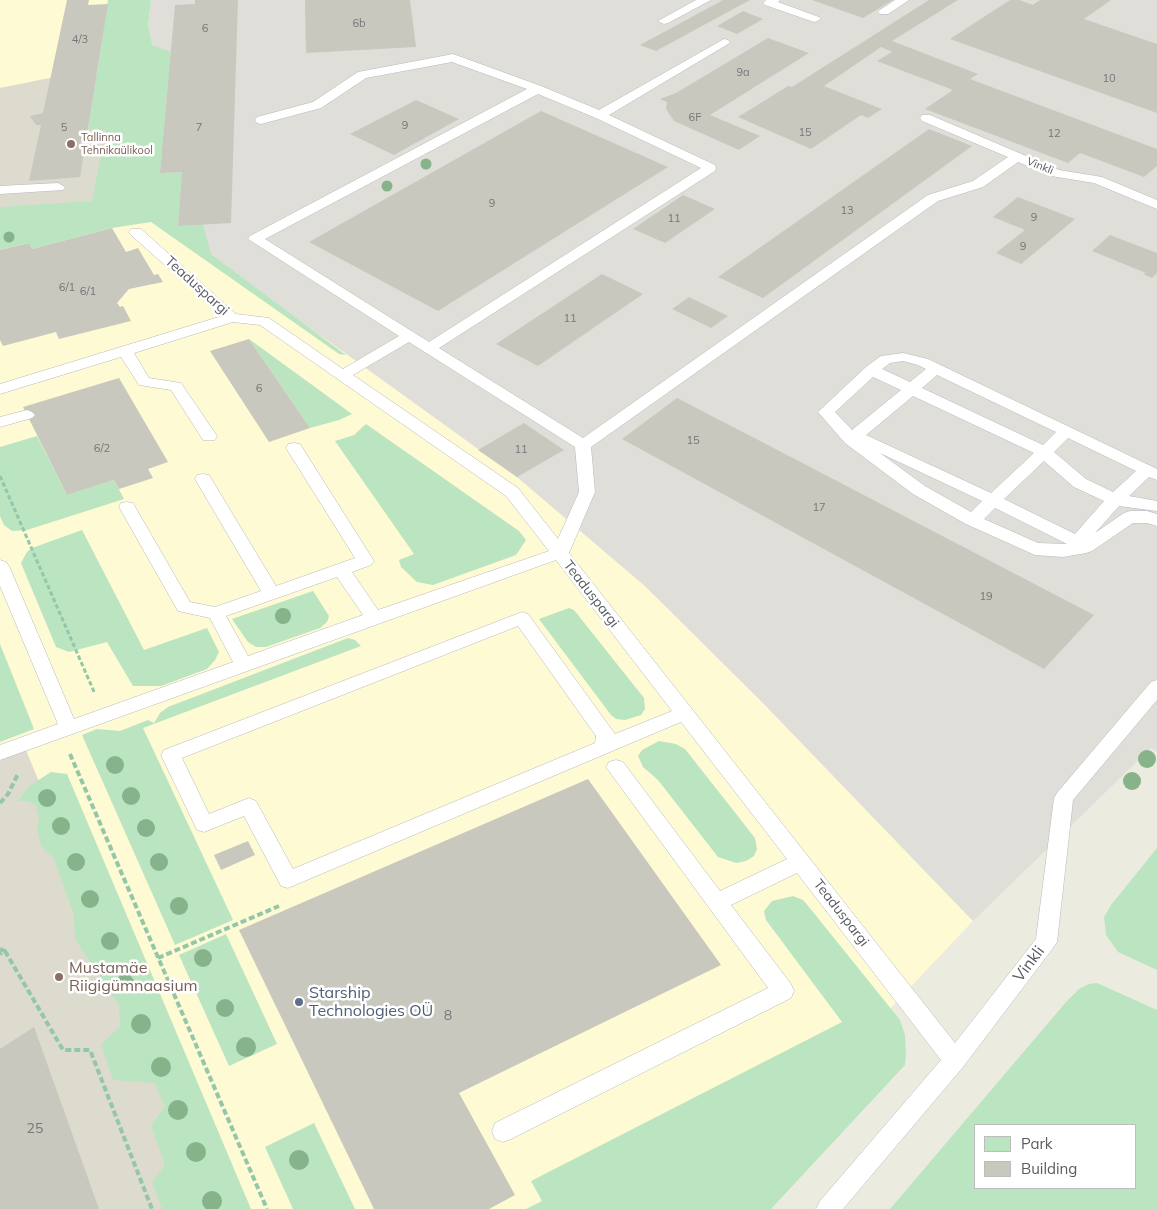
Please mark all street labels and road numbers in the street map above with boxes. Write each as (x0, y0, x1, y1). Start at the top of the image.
street label: Vinkli (1025, 155, 1055, 177)
street label: Teaduspargi (162, 253, 232, 319)
street label: Teaduspargi (560, 557, 622, 631)
street label: Teaduspargi (810, 876, 872, 950)
street label: Vinkli (1009, 942, 1049, 986)

